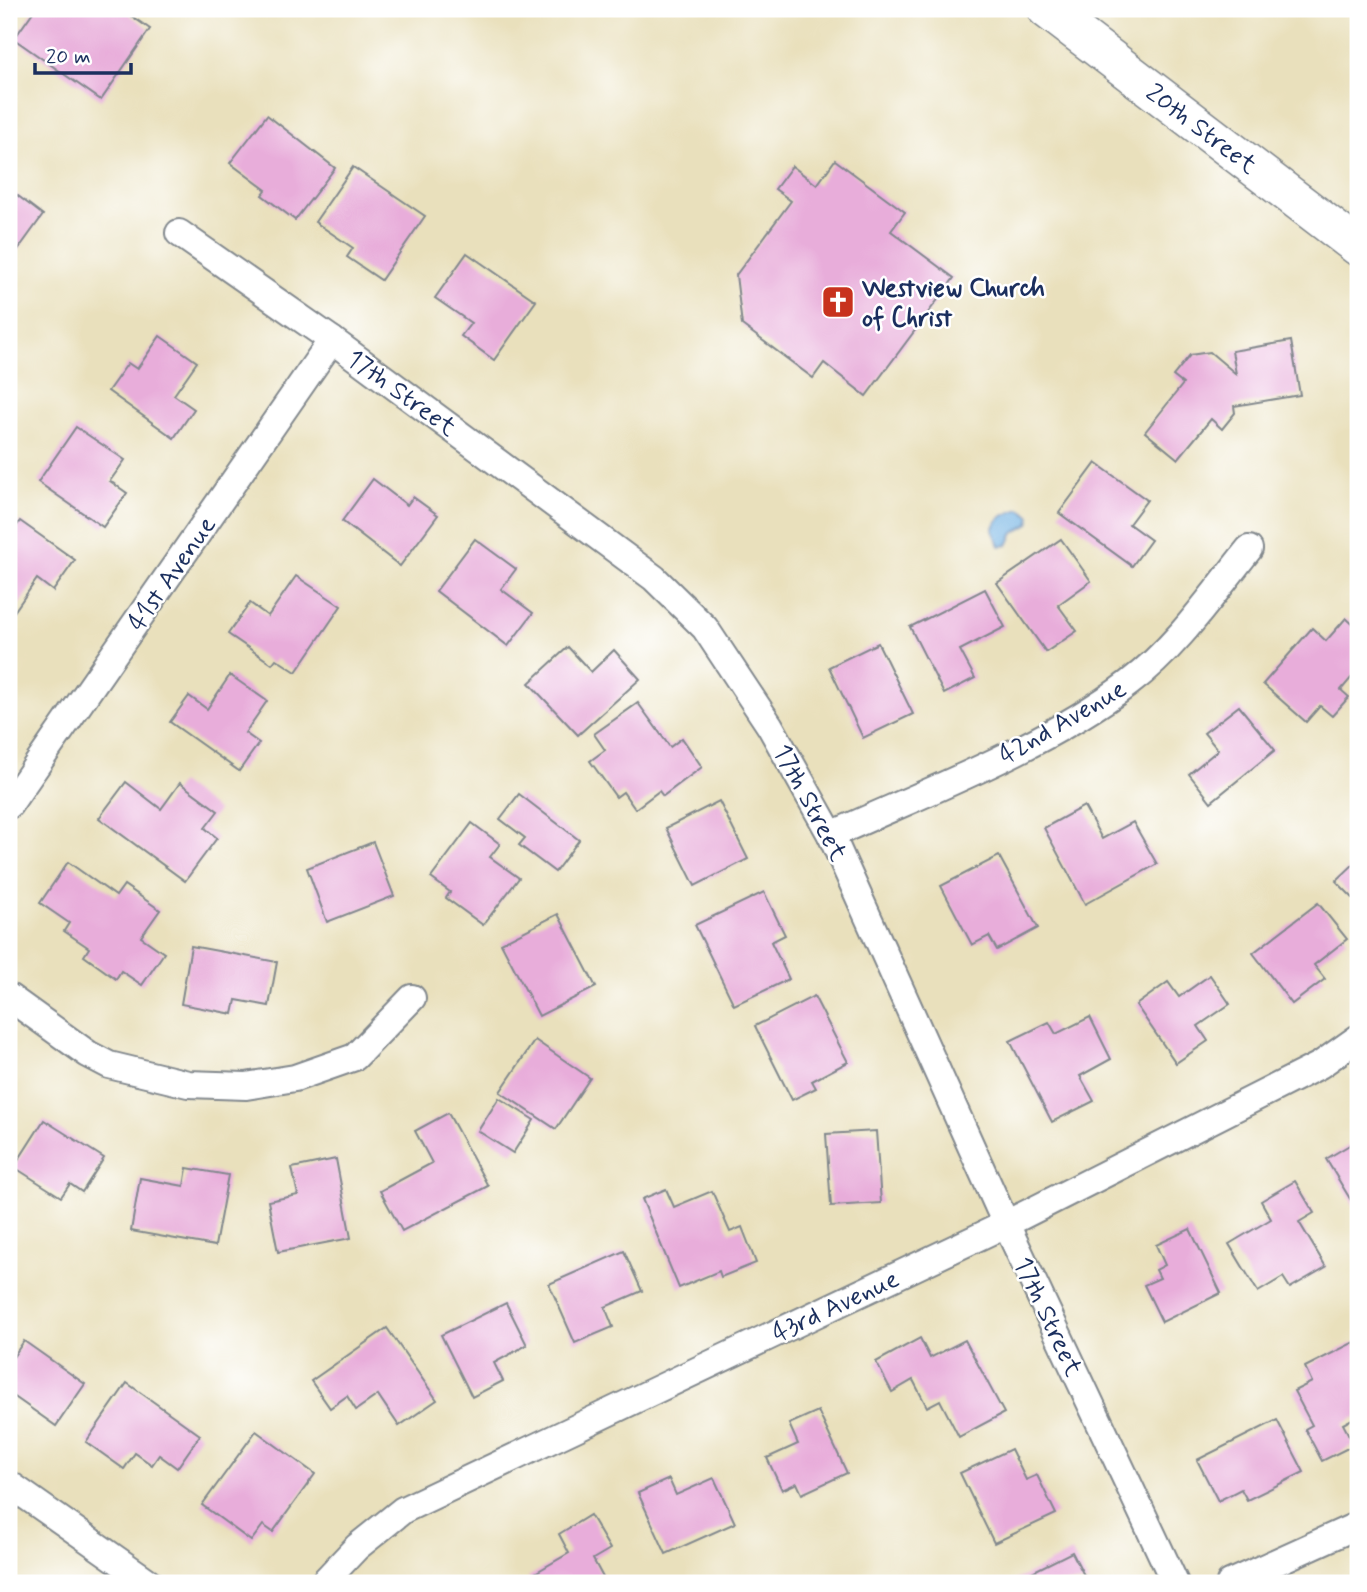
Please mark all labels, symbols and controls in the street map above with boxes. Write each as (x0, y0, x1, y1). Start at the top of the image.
scale bar (35, 32, 131, 76)
text: 20 m (46, 43, 91, 71)
street label: 20th Street (1138, 77, 1263, 183)
place label: Westview Church of Christ (861, 272, 1045, 336)
church icon: Westview Church of Christ (819, 283, 857, 321)
street label: 17th Street (339, 342, 463, 445)
street label: 41st Avenue (121, 510, 225, 638)
street label: 42nd Avenue (993, 672, 1133, 773)
street label: 17th Street (764, 738, 854, 867)
street label: 17th Street (1005, 1252, 1090, 1382)
street label: 43rd Avenue (767, 1262, 905, 1351)

